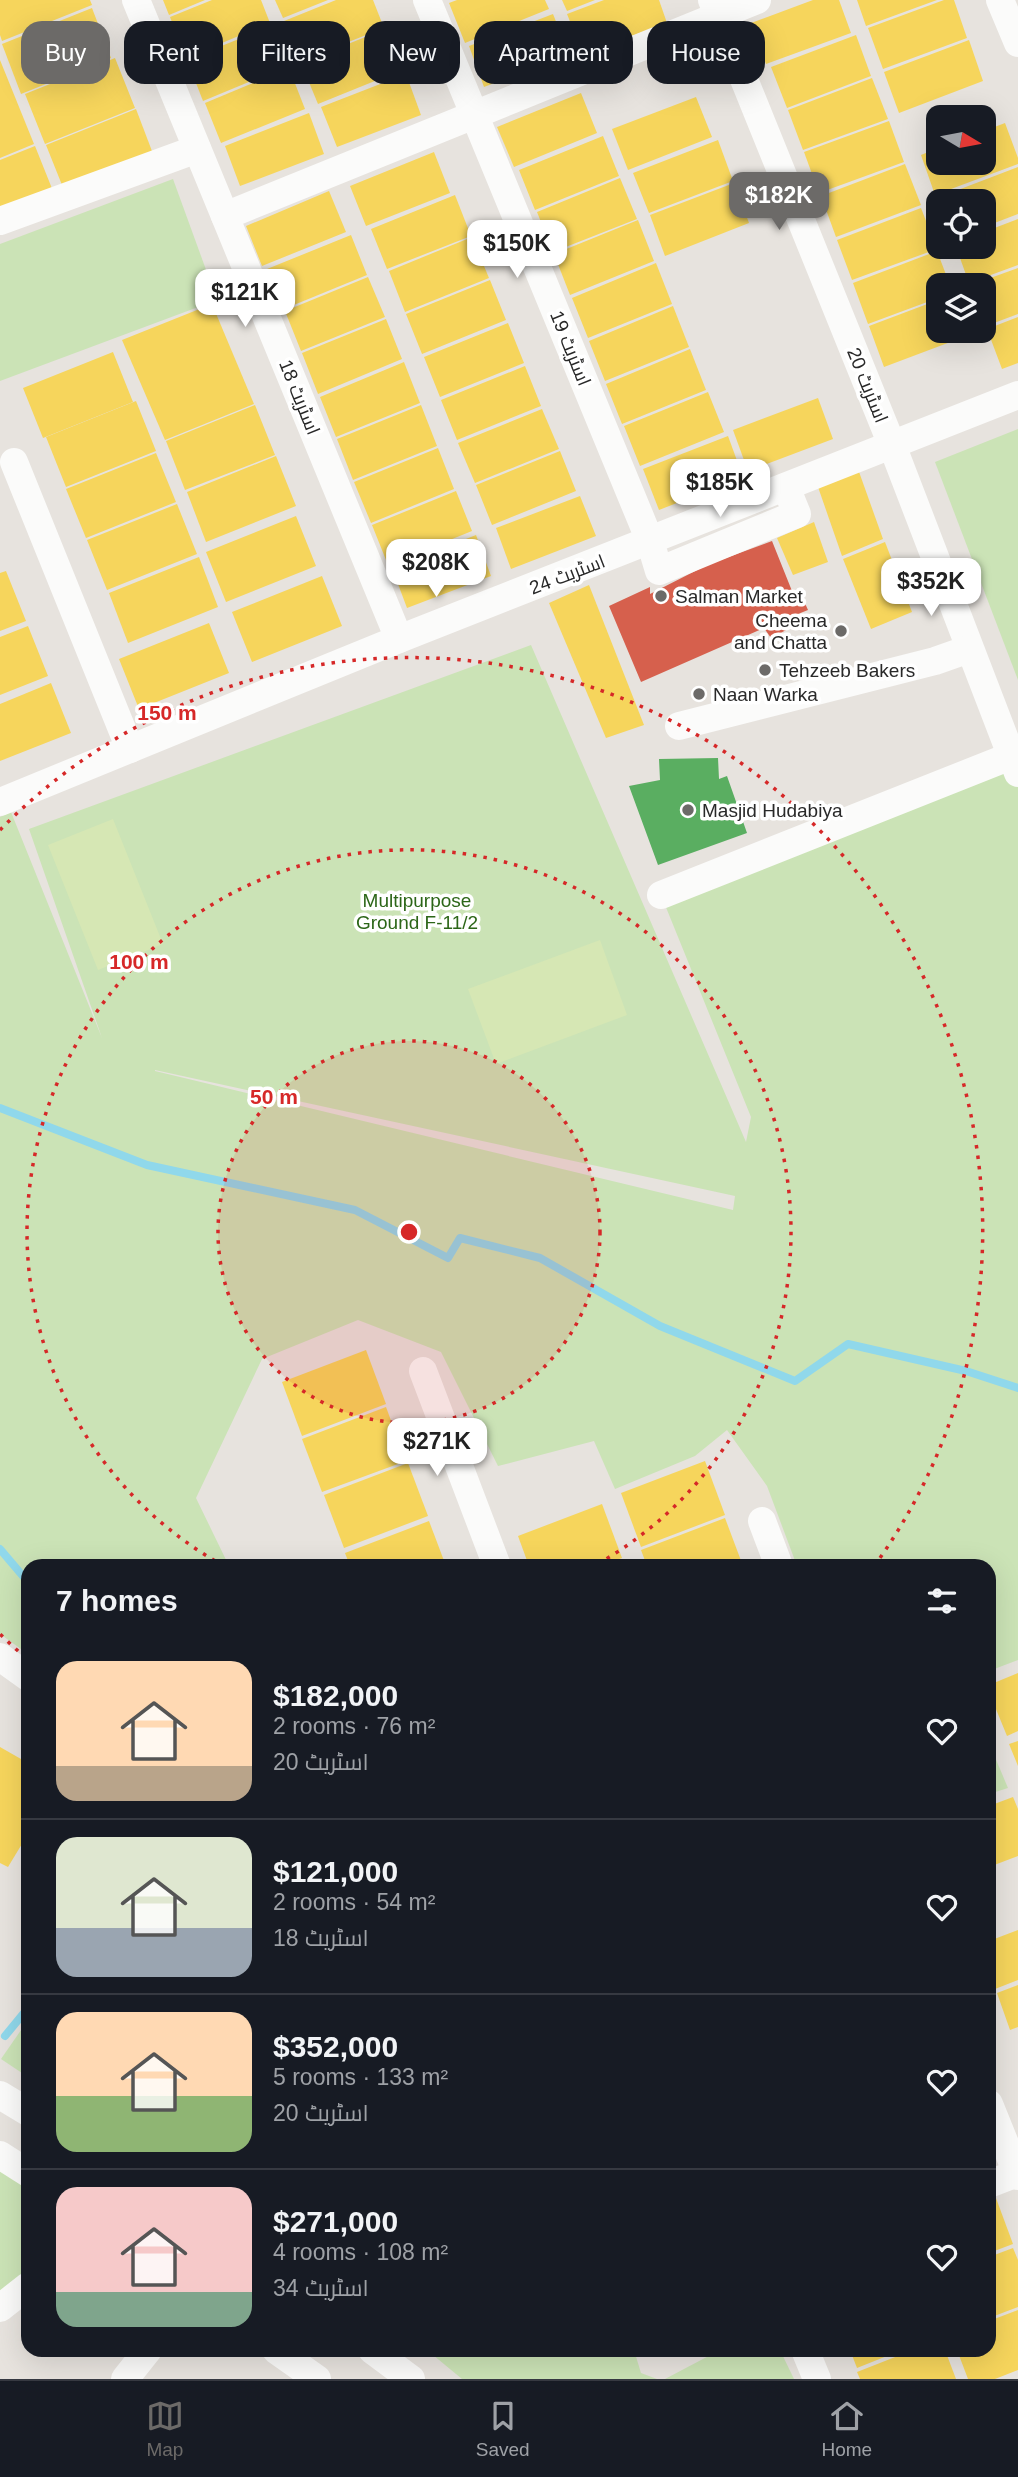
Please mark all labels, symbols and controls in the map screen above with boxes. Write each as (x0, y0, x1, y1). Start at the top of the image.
chip: Buy (21, 21, 110, 84)
chip: Rent (124, 21, 223, 84)
chip: Filters (237, 21, 350, 84)
chip: New (364, 21, 460, 84)
chip: Apartment (474, 21, 633, 84)
chip: House (647, 21, 765, 84)
north arrow (926, 105, 996, 175)
map controls (926, 105, 996, 343)
pin: $182K (730, 173, 828, 232)
text: $182K (745, 182, 813, 208)
button: locate (926, 189, 996, 259)
pin: $150K (468, 220, 566, 280)
text: $150K (483, 230, 551, 256)
pin: $121K (196, 270, 294, 329)
button: layers (926, 273, 996, 343)
text: $121K (211, 279, 279, 305)
street label: اسٹریٹ 19 (545, 308, 595, 389)
street label: اسٹریٹ 20 (842, 345, 892, 426)
street label: اسٹریٹ 18 (274, 357, 324, 438)
pin: $185K (671, 460, 769, 519)
text: $185K (686, 469, 754, 495)
pin: $208K (387, 540, 485, 599)
text: $208K (402, 549, 470, 575)
street label: اسٹریٹ 24 (526, 550, 608, 599)
pin: $352K (882, 558, 980, 618)
text: $352K (897, 568, 965, 594)
place label: Salman Market (675, 586, 803, 607)
marker: Salman Market (653, 588, 669, 604)
place label: Cheema and Chatta (734, 610, 827, 653)
marker: Cheema and Chatta (833, 623, 849, 639)
place label: Tehzeeb Bakers (779, 660, 915, 681)
marker: Tehzeeb Bakers (757, 662, 773, 678)
place label: Naan Warka (713, 684, 818, 705)
marker: Naan Warka (691, 686, 707, 702)
text: 150 m (137, 701, 197, 724)
place label: Masjid Hudabiya (702, 800, 843, 821)
marker: Masjid Hudabiya (680, 802, 696, 818)
park label: Multipurpose Ground F-11/2 (356, 890, 478, 933)
text: 100 m (109, 950, 169, 973)
text: 50 m (250, 1085, 298, 1108)
centre of rings (397, 1220, 421, 1244)
pin: $271K (388, 1418, 486, 1478)
text: $271K (403, 1428, 471, 1454)
icon: filters (923, 1582, 961, 1620)
text: 7 homes (56, 1584, 178, 1617)
text: $182,000 (273, 1679, 398, 1712)
icon: home (112, 1689, 196, 1773)
icon: heart (923, 1712, 961, 1750)
text: 2 rooms · 76 m² (273, 1713, 435, 1739)
text: اسٹریٹ 20 (273, 1749, 369, 1775)
text: $121,000 (273, 1855, 398, 1888)
icon: home (112, 1865, 196, 1949)
icon: heart (923, 1888, 961, 1926)
text: 2 rooms · 54 m² (273, 1889, 435, 1915)
text: اسٹریٹ 18 (273, 1925, 369, 1951)
text: $352,000 (273, 2030, 398, 2063)
icon: home (112, 2040, 196, 2124)
icon: heart (923, 2063, 961, 2101)
text: 5 rooms · 133 m² (273, 2064, 448, 2090)
text: اسٹریٹ 20 (273, 2100, 369, 2126)
text: $271,000 (273, 2205, 398, 2238)
icon: home (112, 2215, 196, 2299)
icon: heart (923, 2238, 961, 2276)
text: 4 rooms · 108 m² (273, 2239, 448, 2265)
text: اسٹریٹ 34 (273, 2275, 369, 2301)
tab: Map (146, 2397, 184, 2461)
tab: Saved (476, 2397, 530, 2461)
tab: Home (821, 2397, 872, 2461)

